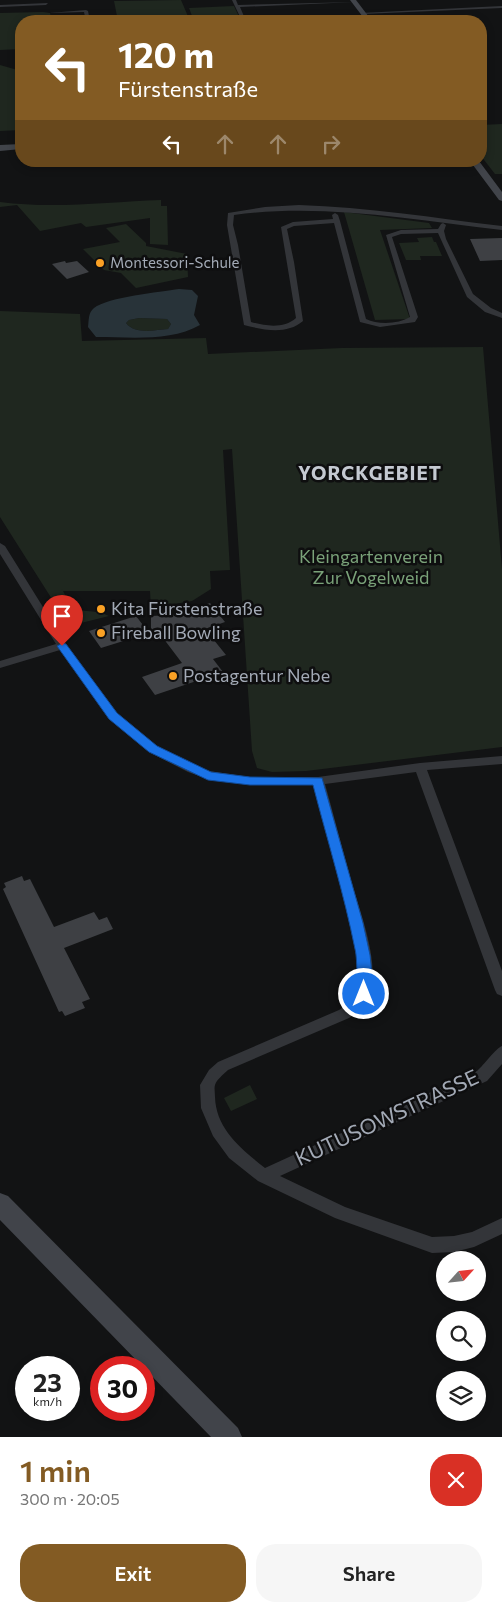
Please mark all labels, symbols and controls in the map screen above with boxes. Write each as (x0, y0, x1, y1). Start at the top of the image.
text: 120 m (118, 32, 214, 75)
icon: left (35, 35, 100, 100)
text: Fürstenstraße (118, 75, 258, 102)
icon: left (158, 130, 186, 158)
icon: ahead (211, 130, 239, 158)
icon: ahead (264, 130, 292, 158)
icon: right (317, 130, 345, 158)
place label: Montessori-Schule (110, 253, 240, 271)
marker: Montessori-Schule (94, 257, 106, 269)
district label: YORCKGEBIET (298, 461, 442, 484)
park label: Kleingartenverein Zur Vogelweid (299, 545, 443, 588)
pin (41, 595, 83, 646)
place label: Kita Fürstenstraße (111, 597, 263, 619)
icon: arrive (48, 602, 76, 630)
marker: Kita Fürstenstraße (95, 603, 107, 615)
place label: Fireball Bowling (111, 621, 241, 643)
marker: Fireball Bowling (95, 627, 107, 639)
place label: Postagentur Nebe (183, 664, 330, 686)
marker: Postagentur Nebe (167, 670, 179, 682)
position arrow (337, 967, 389, 1019)
street label: KUTUSOWSTRASSE (291, 1063, 482, 1170)
north arrow (436, 1251, 486, 1301)
map controls (436, 1251, 486, 1421)
button: search (436, 1311, 486, 1361)
speed limit sign: 30 (90, 1356, 155, 1421)
text: 23 (33, 1367, 62, 1397)
button: layers (436, 1371, 486, 1421)
text: km/h (33, 1394, 62, 1408)
text: 1 min (20, 1451, 91, 1488)
button: close (430, 1454, 482, 1506)
text: 300 m · 20:05 (20, 1489, 120, 1508)
button: Exit (20, 1544, 246, 1602)
button: Share (256, 1544, 482, 1602)

